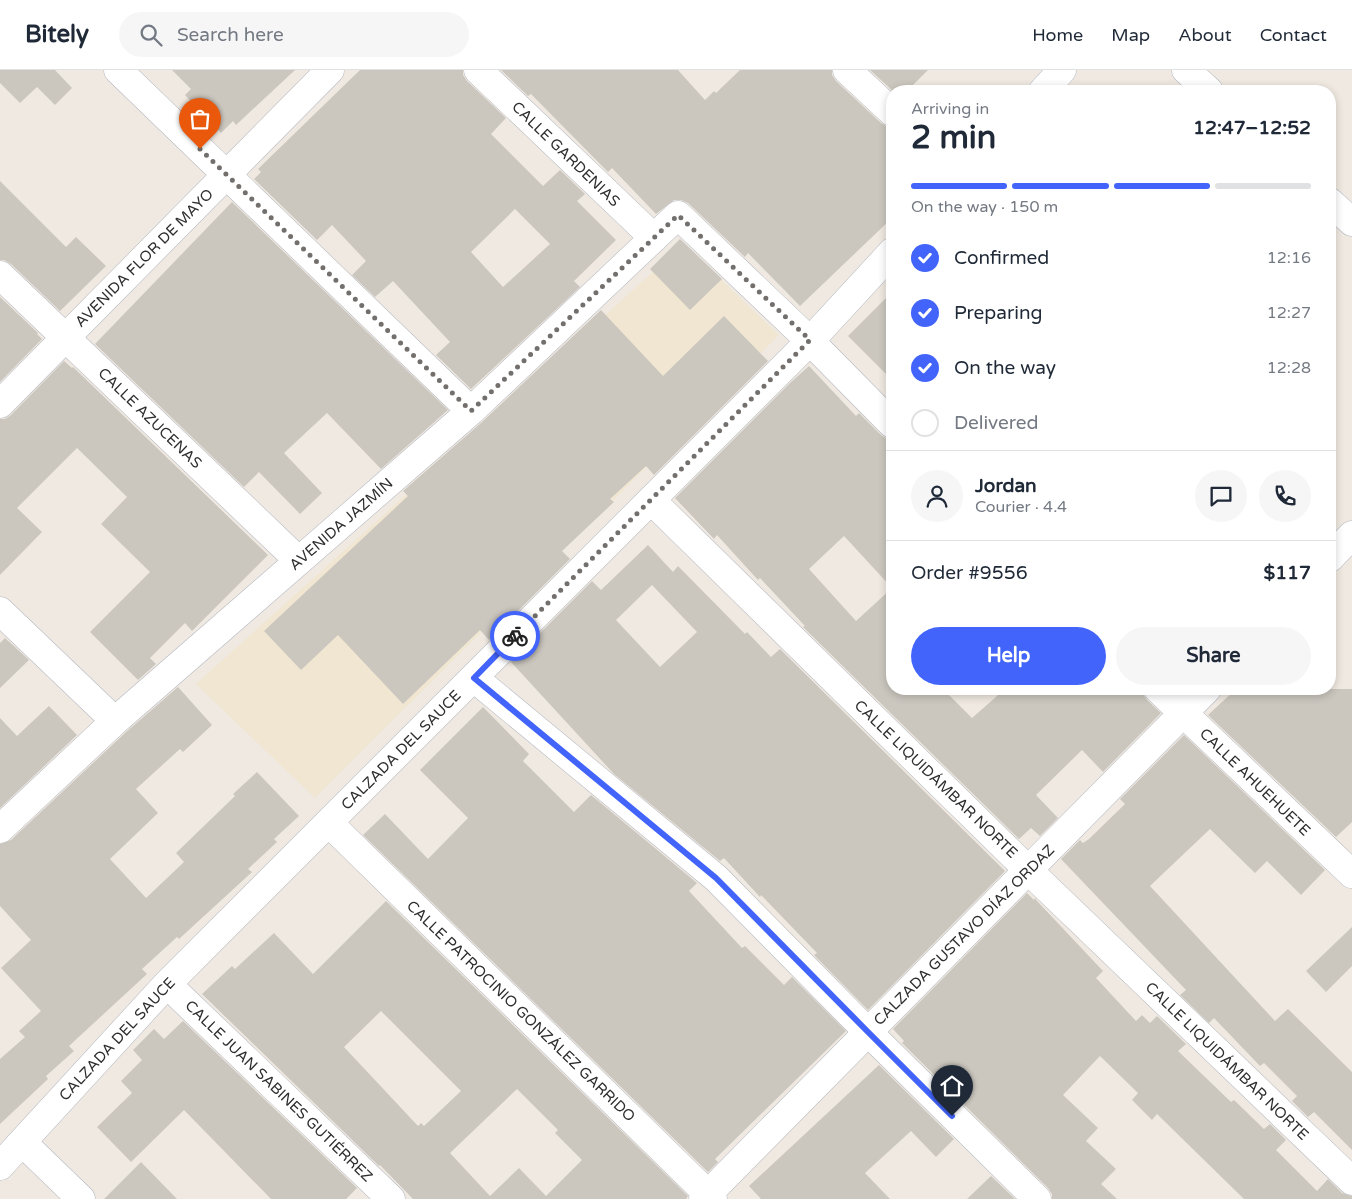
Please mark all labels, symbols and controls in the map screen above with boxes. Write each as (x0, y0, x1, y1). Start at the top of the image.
search box (119, 12, 469, 57)
text: Bitely (25, 20, 89, 49)
icon: search (137, 21, 165, 49)
text: Search here (177, 24, 284, 46)
text: Home (1032, 24, 1083, 46)
text: Map (1111, 24, 1150, 46)
text: About (1178, 24, 1232, 46)
text: Contact (1260, 24, 1327, 46)
pin (179, 98, 221, 149)
street label: CALLE GARDENIAS (508, 98, 624, 210)
text: Arriving in (911, 99, 989, 119)
icon: bag (186, 105, 214, 133)
text: 12:47–12:52 (1193, 117, 1311, 139)
text: 2 min (911, 119, 996, 157)
street label: AVENIDA FLOR DE MAYO (71, 185, 217, 331)
text: On the way · 150 m (911, 197, 1058, 217)
icon: check (911, 244, 939, 272)
text: Confirmed (954, 247, 1049, 269)
text: 12:16 (1267, 248, 1311, 268)
icon: check (911, 299, 939, 327)
text: Preparing (954, 302, 1043, 324)
text: 12:27 (1267, 303, 1311, 323)
icon: check (911, 354, 939, 382)
text: On the way (954, 357, 1056, 379)
text: 12:28 (1267, 358, 1311, 378)
street label: CALLE AZUCENAS (94, 364, 206, 472)
text: Delivered (954, 412, 1039, 434)
button: person (911, 470, 963, 522)
button: chat (1195, 470, 1247, 522)
button: phone (1259, 470, 1311, 522)
street label: AVENIDA JAZMÍN (285, 474, 397, 574)
text: Jordan (975, 475, 1037, 497)
text: Courier · 4.4 (975, 497, 1067, 517)
text: Order #9556 (911, 562, 1028, 584)
text: $117 (1263, 562, 1311, 584)
courier (490, 611, 540, 661)
icon: bike (501, 622, 529, 650)
button: Help (911, 627, 1106, 685)
button: Share (1116, 627, 1311, 685)
street label: CALZADA DEL SAUCE (337, 686, 465, 814)
street label: CALLE LIQUIDÁMBAR NORTE (851, 696, 1021, 862)
street label: CALLE AHUEHUETE (1196, 725, 1314, 839)
street label: CALZADA GUSTAVO DÍAZ ORDAZ (870, 841, 1058, 1029)
street label: CALLE PATROCINIO GONZÁLEZ GARRIDO (403, 897, 639, 1125)
street label: CALZADA DEL SAUCE (55, 974, 179, 1104)
street label: CALLE LIQUIDÁMBAR NORTE (1142, 978, 1312, 1144)
street label: CALLE JUAN SABINES GUTIÉRREZ (182, 996, 376, 1186)
pin (931, 1065, 973, 1116)
icon: home (938, 1072, 966, 1100)

